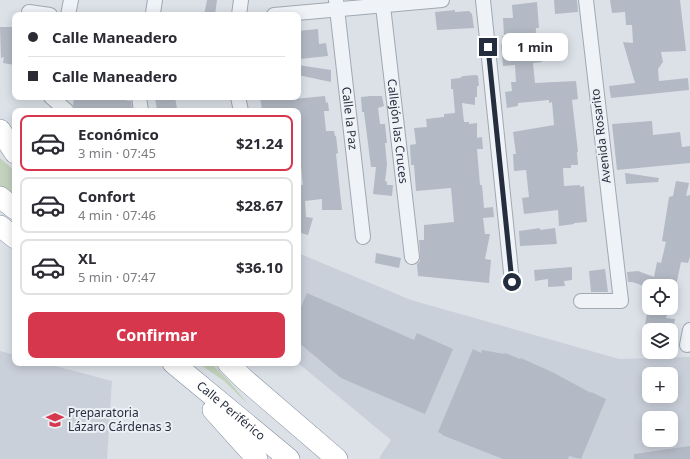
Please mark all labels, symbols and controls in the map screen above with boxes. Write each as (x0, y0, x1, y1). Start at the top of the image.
text: Calle Maneadero (52, 27, 177, 47)
callout: 1 min (502, 33, 568, 61)
route end (479, 38, 497, 56)
text: 1 min (517, 38, 553, 56)
text: Calle Maneadero (52, 66, 177, 86)
street label: Callejón las Cruces (383, 78, 412, 185)
street label: Calle la Paz (338, 86, 362, 151)
street label: Avenida Rosarito (586, 88, 615, 184)
text: Económico (78, 124, 159, 144)
icon: car (30, 125, 66, 161)
text: $21.24 (236, 133, 283, 153)
text: 3 min · 07:45 (78, 144, 156, 162)
text: Confort (78, 186, 135, 206)
icon: car (30, 187, 66, 223)
text: $28.67 (236, 195, 283, 215)
text: 4 min · 07:46 (78, 206, 156, 224)
text: XL (78, 248, 96, 268)
icon: car (30, 249, 66, 285)
text: $36.10 (236, 257, 283, 277)
text: 5 min · 07:47 (78, 268, 156, 286)
route start (503, 273, 521, 291)
map controls (642, 279, 678, 447)
button: locate (642, 279, 678, 315)
button: Confirmar (28, 312, 285, 358)
button: layers (642, 323, 678, 359)
button: + (642, 367, 678, 403)
street label: Calle Periférico (193, 377, 269, 444)
place label: Preparatoria Lázaro Cárdenas 3 (68, 404, 172, 435)
school or university icon: Preparatoria Lázaro Cárdenas 3 (45, 410, 65, 430)
button: − (642, 411, 678, 447)

